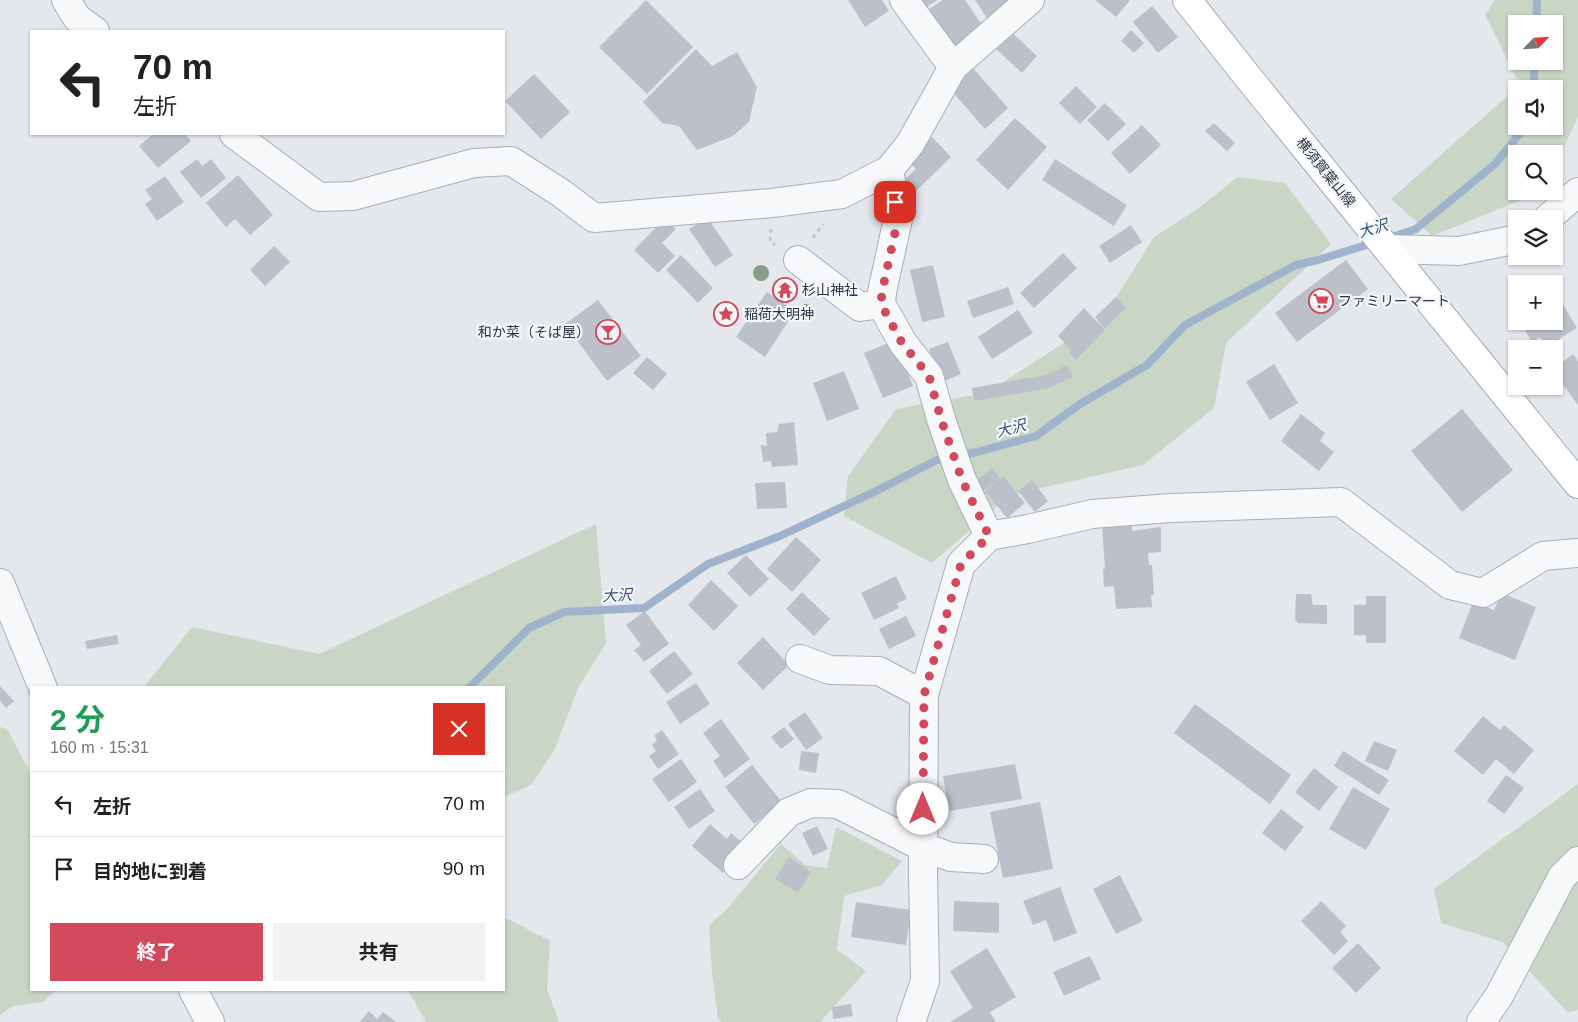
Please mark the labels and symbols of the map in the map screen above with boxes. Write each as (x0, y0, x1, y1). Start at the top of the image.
north arrow (1508, 15, 1562, 70)
street label: 横須賀葉山線 (1293, 134, 1359, 210)
pin (874, 181, 916, 223)
water label: 大沢 (1356, 215, 1392, 240)
temple icon: 杉山神社 (772, 277, 798, 303)
place label: 杉山神社 (802, 282, 858, 298)
supermarket icon: ファミリーマート (1308, 288, 1334, 314)
place label: ファミリーマート (1338, 293, 1450, 309)
place icon: 稲荷大明神 (713, 301, 739, 327)
place label: 稲荷大明神 (744, 306, 814, 322)
bar icon: 和か菜（そば屋） (595, 319, 621, 345)
place label: 和か菜（そば屋） (478, 324, 590, 340)
water label: 大沢 (994, 416, 1030, 440)
water label: 大沢 (602, 586, 634, 604)
position arrow (896, 782, 948, 834)

